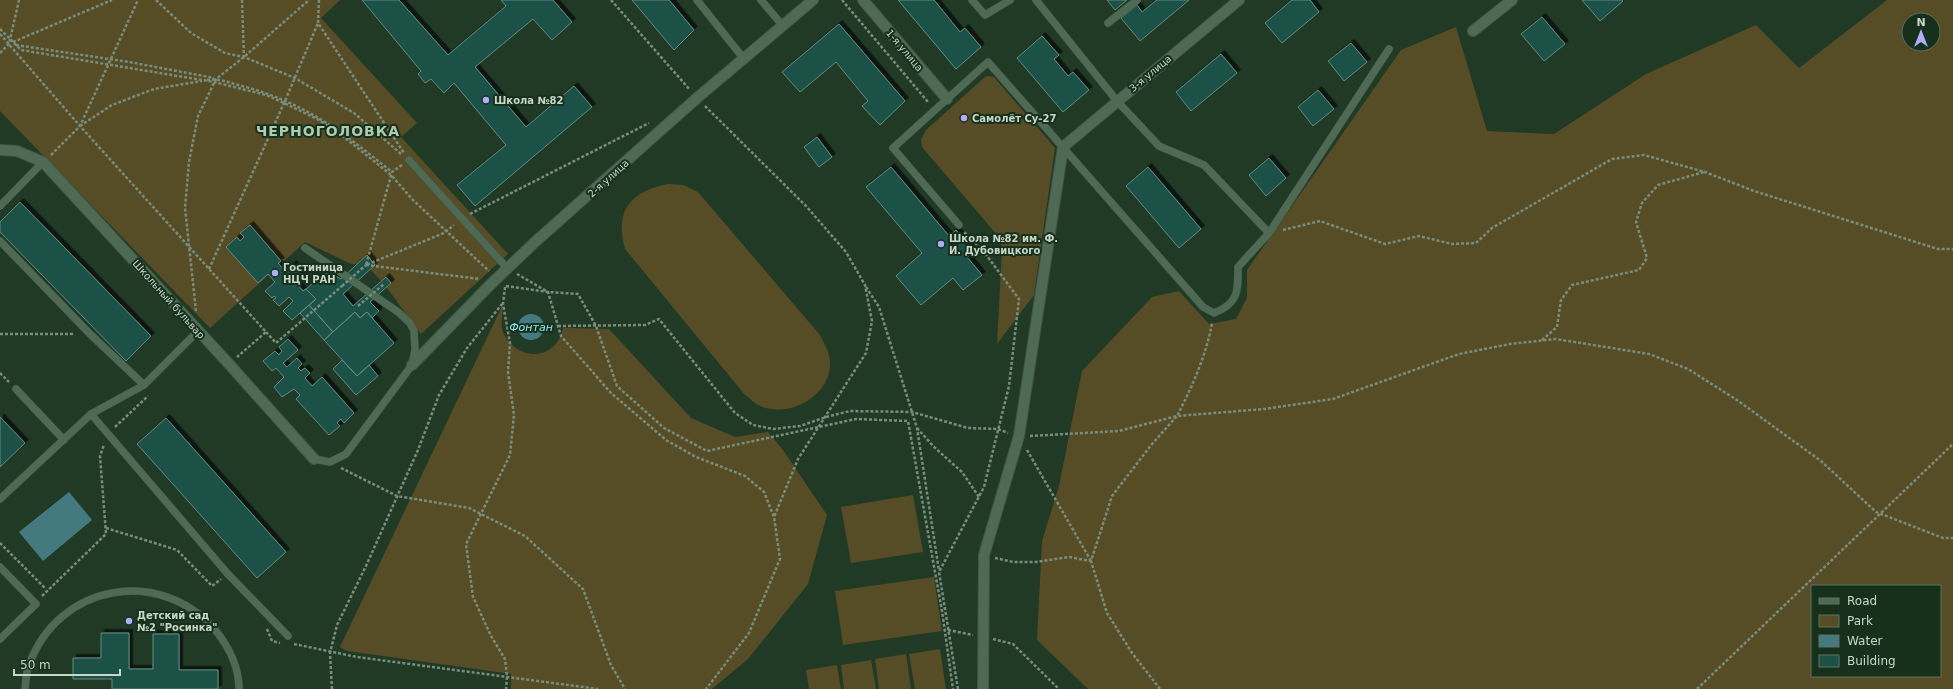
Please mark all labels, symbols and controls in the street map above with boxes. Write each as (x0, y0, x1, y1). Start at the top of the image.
north arrow (1901, 12, 1941, 52)
text: N (1916, 16, 1926, 29)
street label: 1-я улица (884, 27, 925, 73)
street label: 3-я улица (1127, 53, 1173, 94)
marker: Школа №82 (481, 95, 491, 105)
place label: Школа №82 (494, 95, 564, 106)
marker: Самолёт Су-27 (959, 113, 969, 123)
place label: Самолёт Су-27 (972, 113, 1056, 124)
district label: ЧЕРНОГОЛОВКА (256, 123, 400, 139)
street label: 2-я улица (586, 157, 631, 199)
place label: Школа №82 им. Ф. И. Дубовицкого (949, 233, 1058, 256)
marker: Школа №82 им. Ф. И. Дубовицкого (936, 239, 946, 249)
street label: Школьный бульвар (130, 258, 207, 341)
place label: Гостиница НЦЧ РАН (283, 262, 343, 285)
marker: Гостиница НЦЧ РАН (270, 268, 280, 278)
water label: Фонтан (509, 321, 553, 334)
legend (1811, 585, 1941, 677)
text: Road (1847, 594, 1877, 608)
place label: Детский сад №2 "Росинка" (137, 610, 217, 633)
text: Park (1847, 614, 1873, 628)
marker: Детский сад №2 "Росинка" (124, 616, 134, 626)
text: Water (1847, 634, 1883, 648)
scale bar (14, 651, 120, 677)
text: Building (1847, 654, 1896, 668)
text: 50 m (20, 658, 51, 672)

